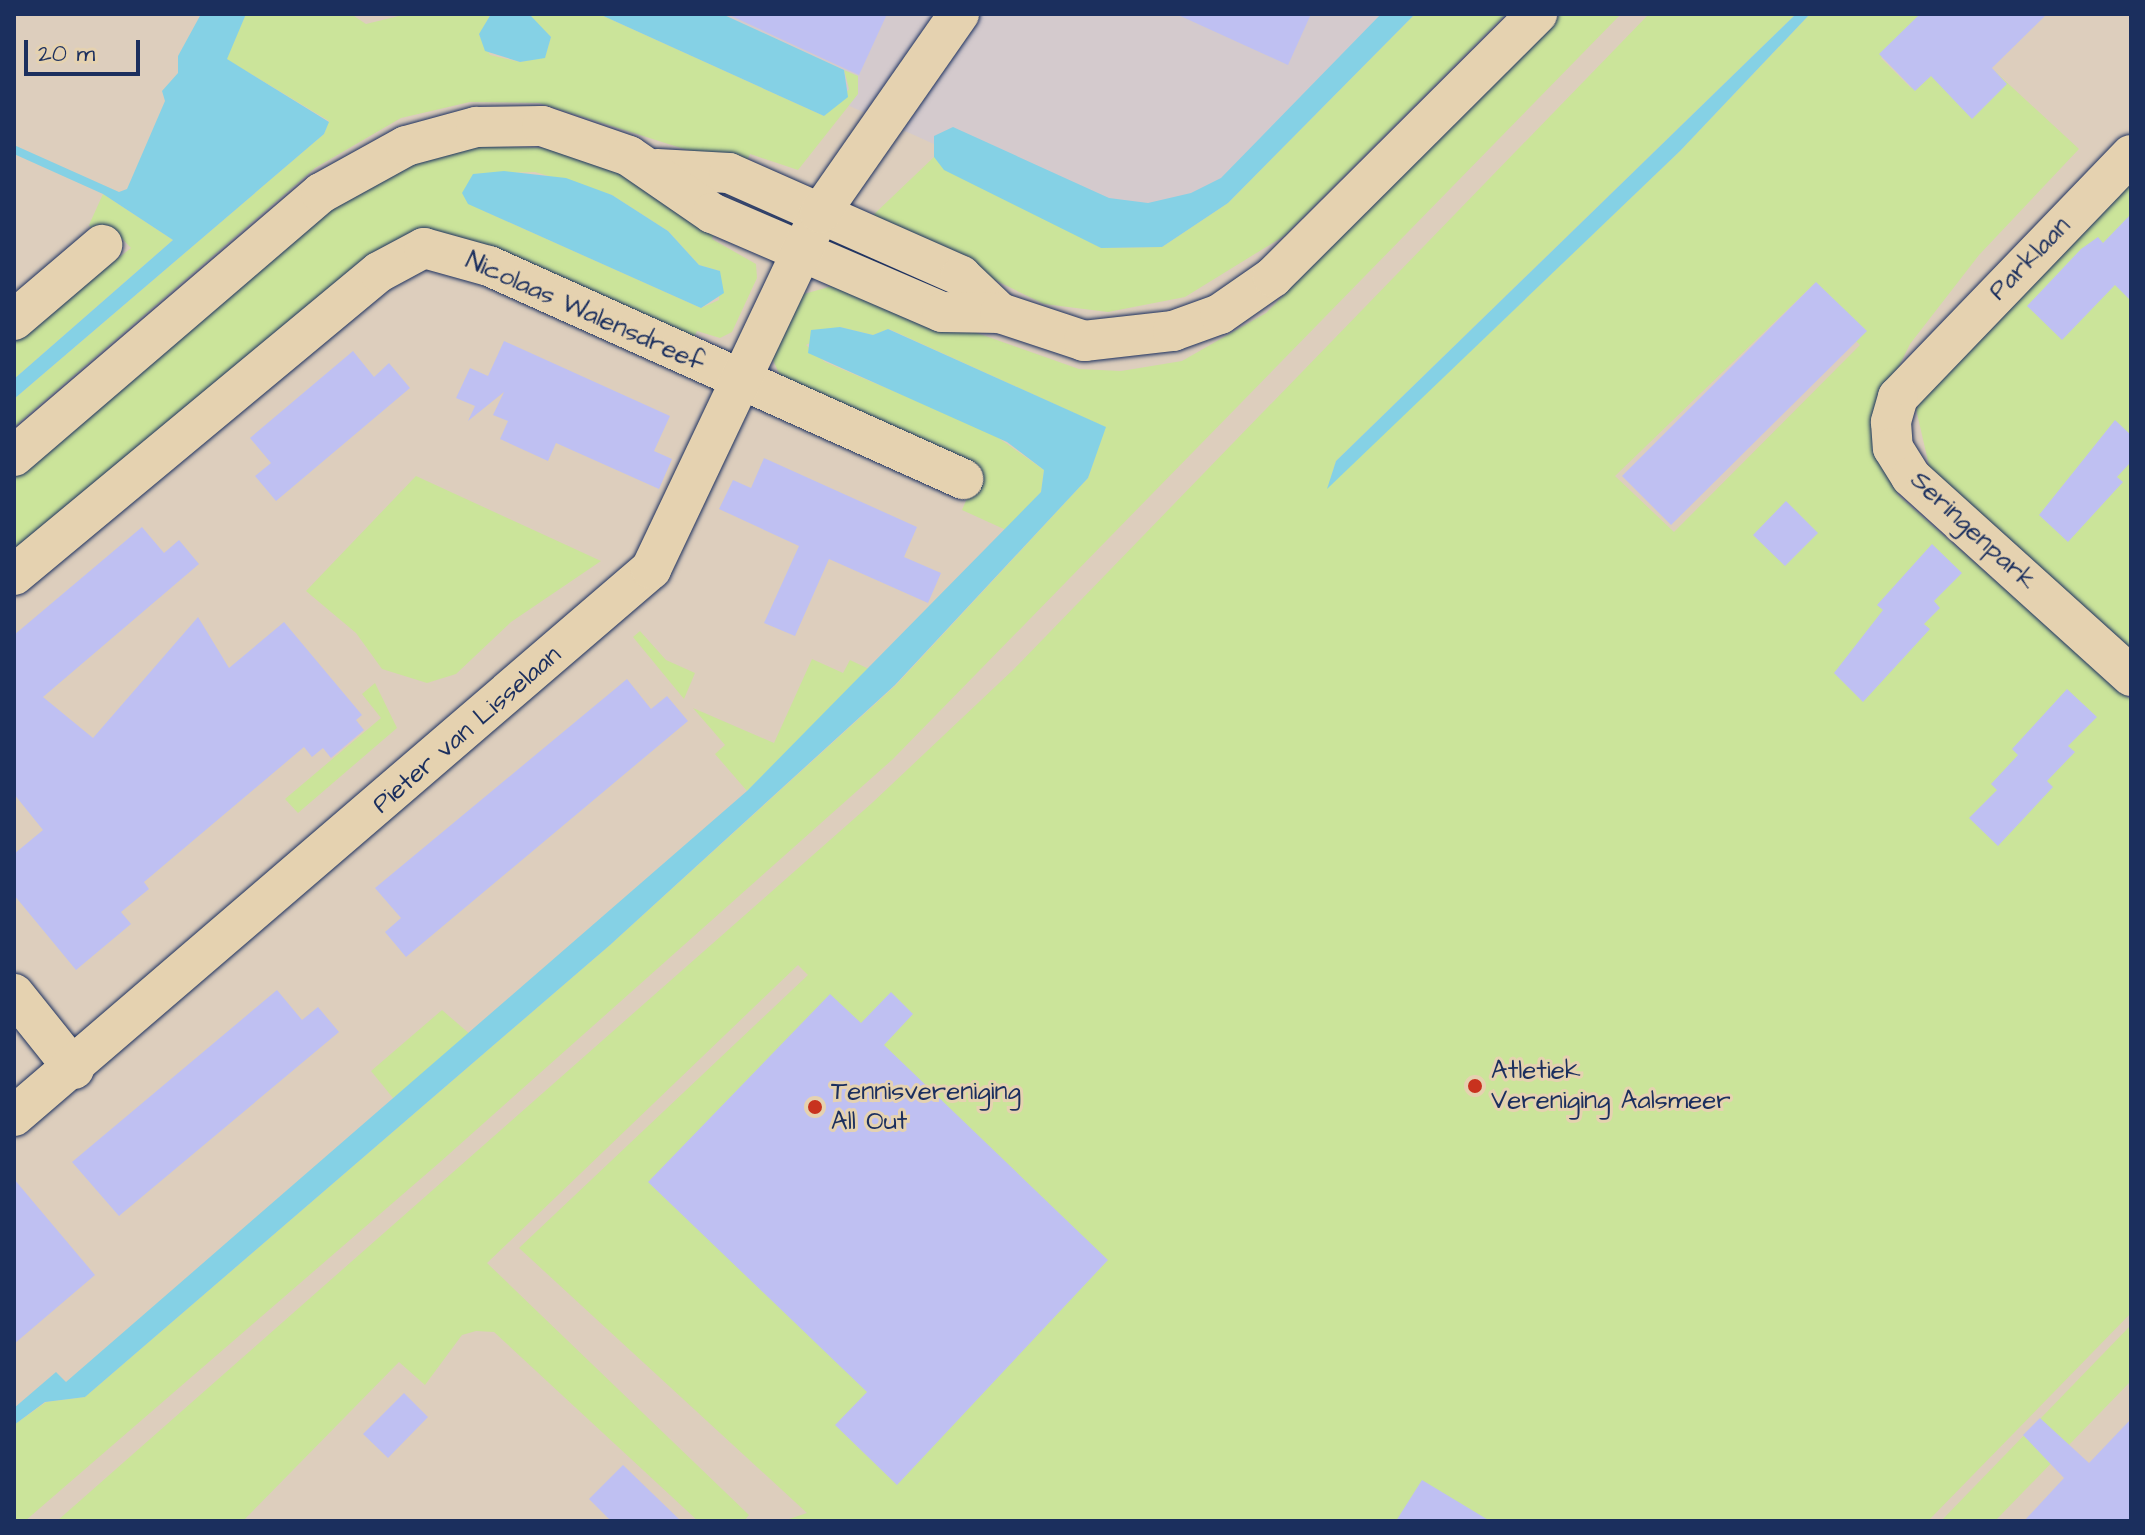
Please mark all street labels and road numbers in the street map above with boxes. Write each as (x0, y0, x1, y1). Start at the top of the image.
street label: Parklaan (1983, 211, 2077, 307)
street label: Nicolaas Walensdreef (461, 245, 709, 379)
street label: Seringenpark (1904, 465, 2042, 597)
street label: Pieter van Lisselaan (366, 640, 568, 820)

